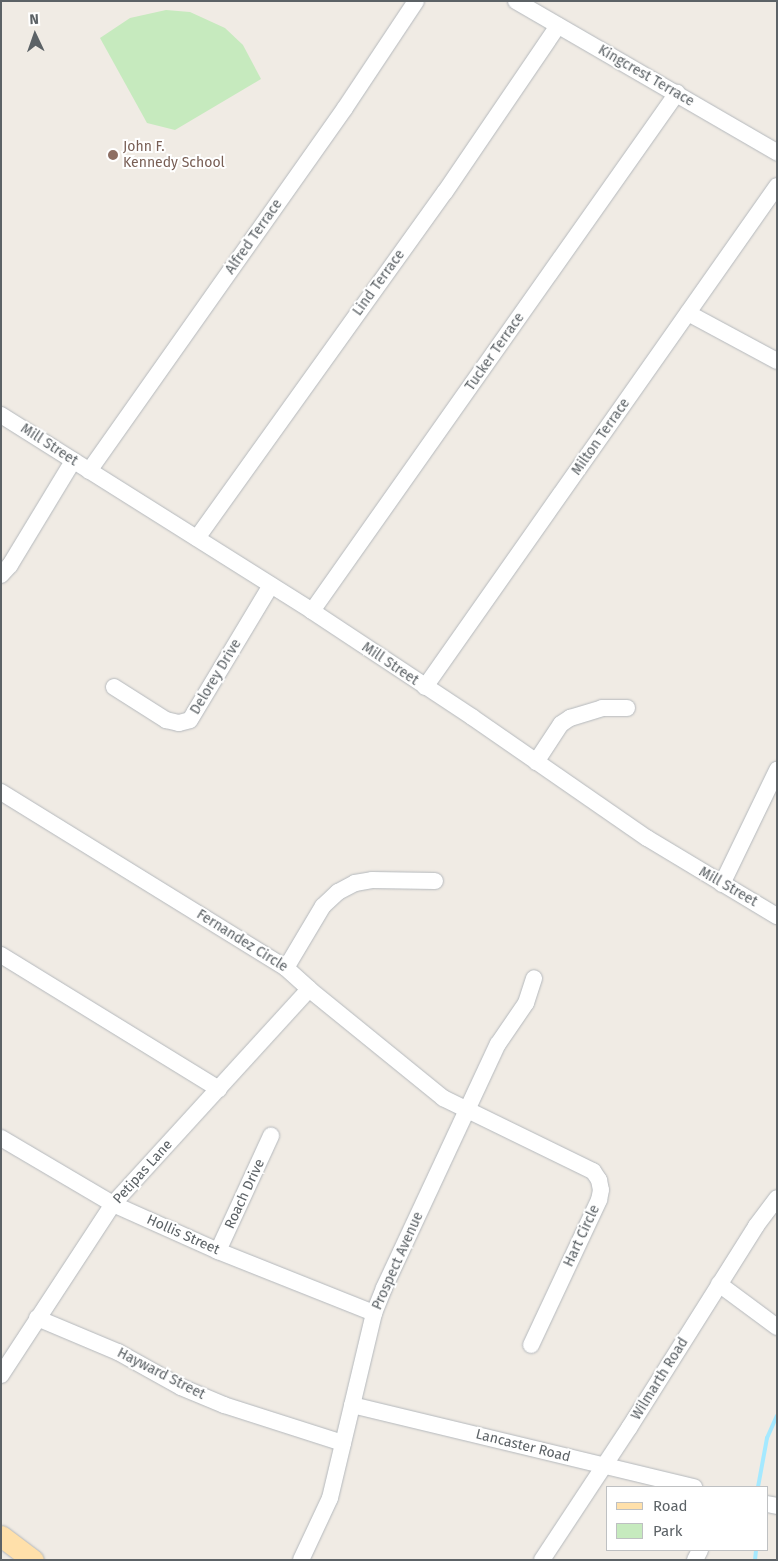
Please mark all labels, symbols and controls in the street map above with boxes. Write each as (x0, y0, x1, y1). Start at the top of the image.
north arrow (10, 10, 60, 60)
text: N (29, 11, 39, 28)
street label: Kingcrest Terrace (595, 42, 697, 110)
place label: John F. Kennedy School (123, 139, 225, 172)
marker: John F. Kennedy School (107, 149, 119, 161)
street label: Alfred Terrace (222, 196, 286, 278)
street label: Lind Terrace (349, 247, 409, 319)
street label: Tucker Terrace (462, 310, 528, 394)
street label: Milton Terrace (568, 395, 634, 479)
street label: Mill Street (17, 420, 81, 470)
street label: Delorey Drive (187, 636, 245, 718)
street label: Mill Street (358, 639, 422, 689)
street label: Mill Street (696, 864, 760, 910)
street label: Fernandez Circle (193, 906, 291, 976)
street label: Petipas Lane (110, 1136, 176, 1208)
street label: Roach Drive (221, 1156, 269, 1232)
street label: Hart Circle (560, 1202, 604, 1270)
street label: Prospect Avenue (369, 1209, 427, 1313)
street label: Hollis Street (144, 1211, 222, 1259)
street label: Wilmarth Road (628, 1335, 692, 1423)
street label: Hayward Street (114, 1345, 208, 1403)
street label: Lancaster Road (474, 1426, 572, 1466)
legend (606, 1486, 768, 1551)
text: Road (653, 1497, 688, 1515)
text: Park (653, 1522, 683, 1540)

